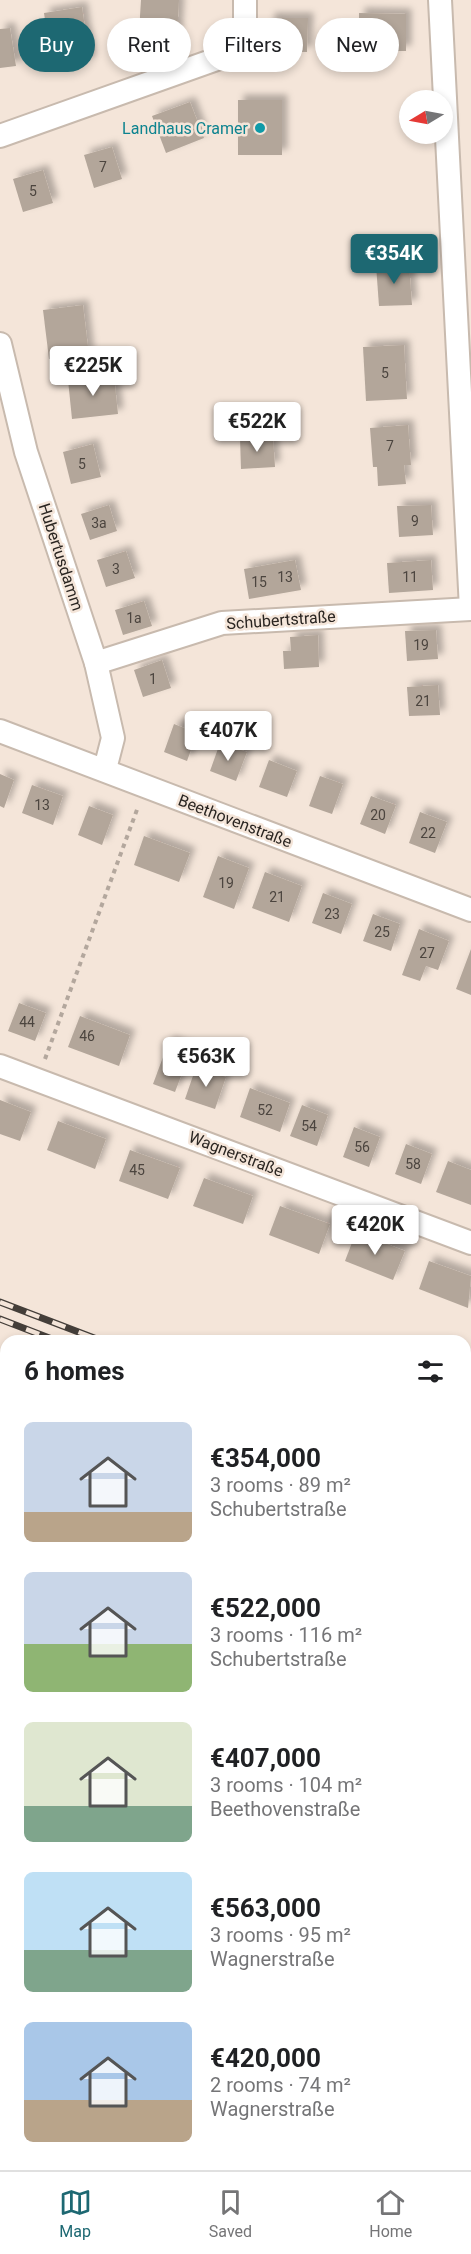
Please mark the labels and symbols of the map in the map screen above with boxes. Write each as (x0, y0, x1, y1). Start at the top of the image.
north arrow (399, 90, 453, 144)
place label: Landhaus Cramer (122, 119, 249, 138)
marker: Landhaus Cramer (253, 121, 267, 135)
house number: 7 (99, 159, 107, 175)
house number: 5 (29, 183, 37, 199)
pin: €354K (352, 234, 436, 285)
pin: €225K (51, 346, 135, 397)
house number: 5 (381, 365, 389, 381)
pin: €522K (215, 402, 299, 453)
house number: 7 (386, 438, 394, 454)
house number: 5 (78, 456, 86, 472)
street label: Hubertusdamm (35, 501, 87, 613)
house number: 9 (411, 513, 419, 529)
house number: 3a (91, 515, 107, 531)
house number: 3 (112, 561, 120, 577)
house number: 13 (277, 569, 293, 585)
house number: 11 (402, 569, 418, 585)
house number: 15 (251, 574, 267, 590)
street label: Schubertstraße (226, 607, 336, 633)
house number: 1a (126, 610, 142, 626)
house number: 19 (413, 637, 429, 653)
house number: 1 (149, 671, 157, 687)
house number: 21 (415, 693, 431, 709)
pin: €407K (186, 711, 270, 762)
street label: Beethovenstraße (175, 791, 295, 851)
house number: 13 (34, 797, 50, 813)
house number: 20 (370, 807, 386, 823)
house number: 22 (420, 825, 436, 841)
house number: 19 (218, 875, 234, 891)
house number: 21 (269, 889, 285, 905)
house number: 23 (324, 906, 340, 922)
house number: 25 (374, 924, 390, 940)
house number: 27 (419, 945, 435, 961)
house number: 44 (19, 1014, 35, 1030)
house number: 46 (79, 1028, 95, 1044)
pin: €563K (164, 1037, 248, 1088)
house number: 52 (257, 1102, 273, 1118)
house number: 54 (301, 1118, 317, 1134)
street label: Wagnerstraße (186, 1127, 286, 1181)
house number: 56 (354, 1139, 370, 1155)
house number: 58 (405, 1156, 421, 1172)
house number: 45 (129, 1162, 145, 1178)
pin: €420K (333, 1205, 417, 1256)

